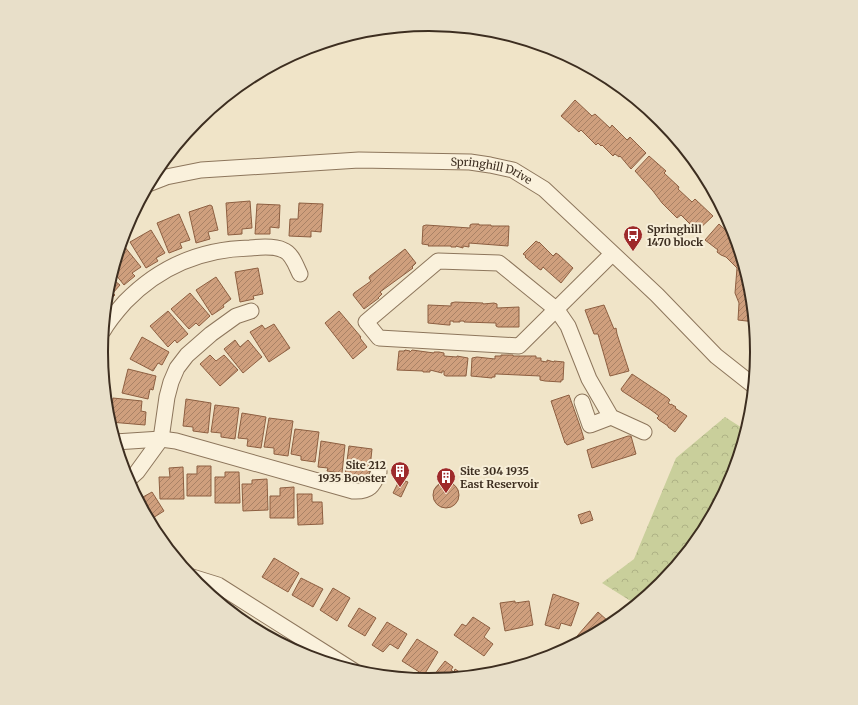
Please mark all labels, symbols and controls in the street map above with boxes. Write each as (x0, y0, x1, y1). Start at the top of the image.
street label: Springhill Drive (450, 155, 535, 187)
place label: Springhill 1470 block (647, 222, 704, 249)
bus stop icon: Springhill 1470 block (622, 224, 644, 252)
place label: Site 212 1935 Booster (318, 458, 387, 485)
building icon: Site 212 1935 Booster (389, 460, 411, 488)
place label: Site 304 1935 East Reservoir (460, 464, 539, 491)
building icon: Site 304 1935 East Reservoir (435, 466, 457, 494)

